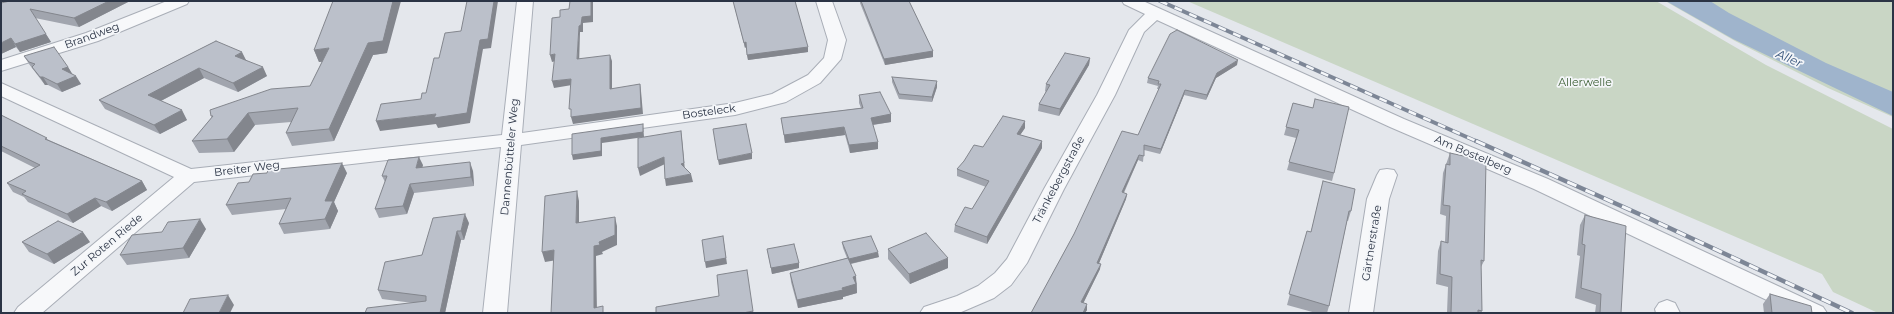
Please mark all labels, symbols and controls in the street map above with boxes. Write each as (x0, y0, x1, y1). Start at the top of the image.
street label: Brandweg (63, 20, 121, 52)
water label: Aller (1774, 47, 1804, 71)
park label: Allerwelle (1558, 76, 1612, 90)
street label: Dannenbütteler Weg (498, 98, 522, 216)
street label: Bosteleck (681, 102, 737, 122)
street label: Am Bostelberg (1432, 133, 1514, 177)
street label: Tränkebergstraße (1030, 134, 1088, 226)
street label: Breiter Weg (213, 158, 281, 180)
street label: Gärtnerstraße (1359, 204, 1385, 282)
street label: Zur Roten Riede (68, 211, 146, 279)

